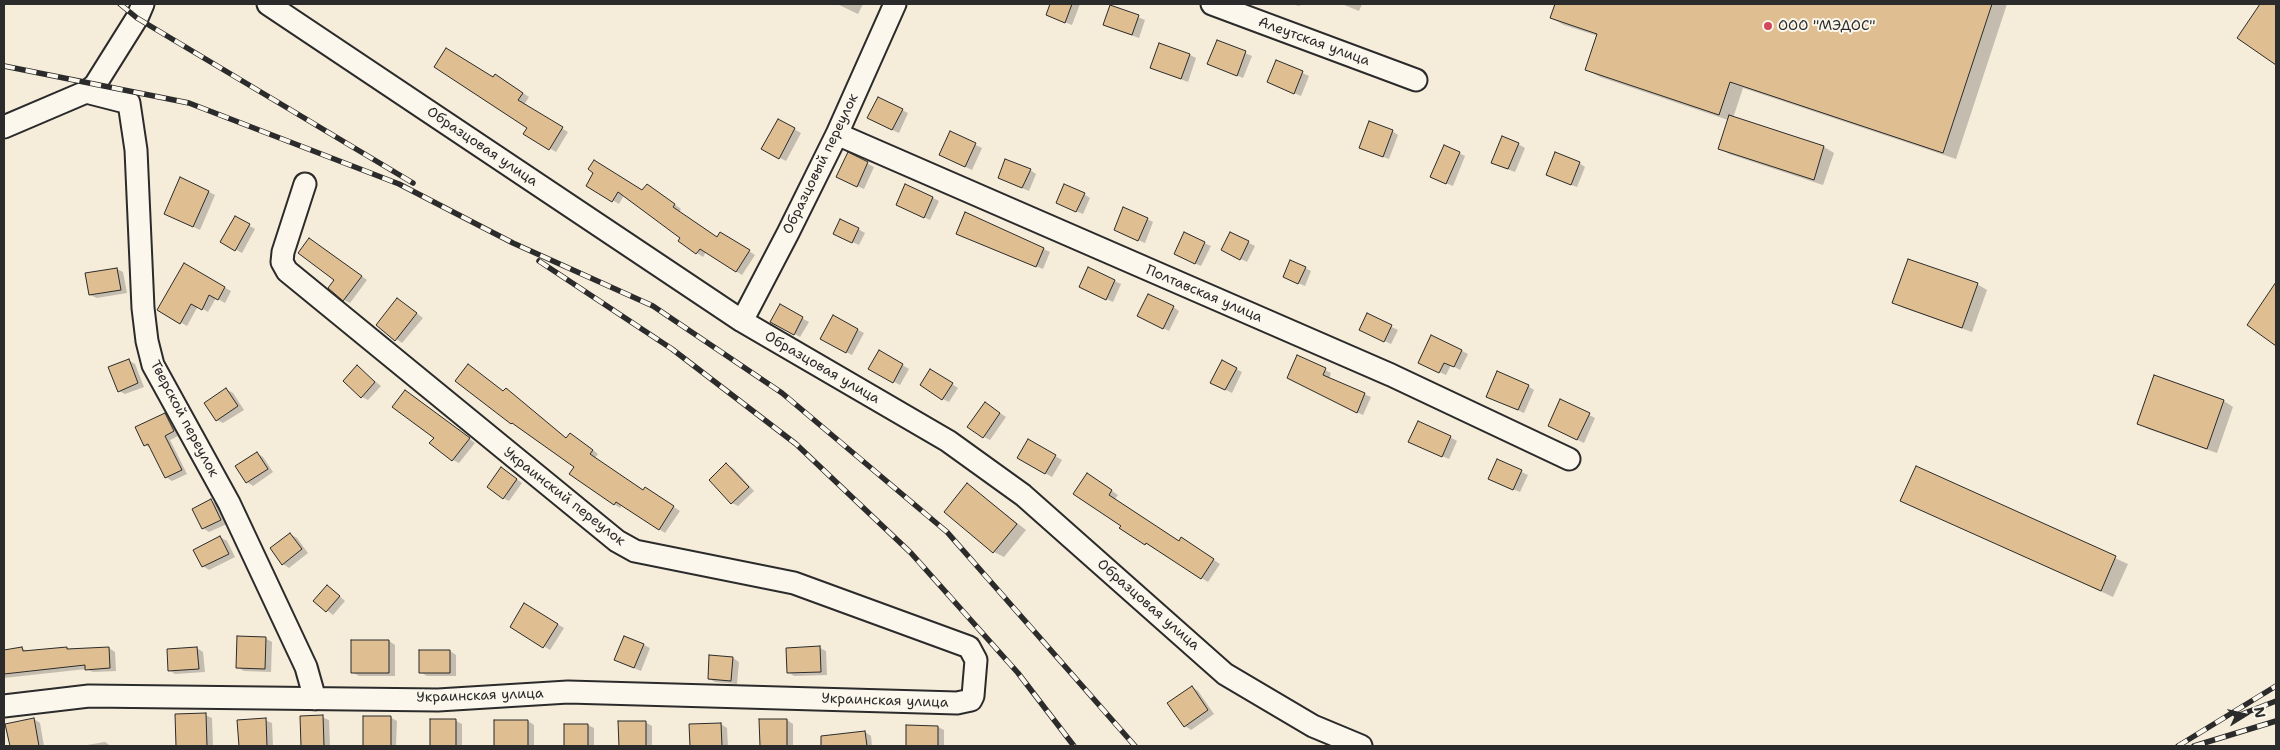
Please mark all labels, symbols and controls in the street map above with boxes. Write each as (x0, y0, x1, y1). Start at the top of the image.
street label: Алеутская улица (1256, 14, 1372, 70)
place label: ООО "МЭДОС" (1778, 18, 1875, 34)
marker: ООО "МЭДОС" (1762, 20, 1774, 32)
street label: Образцовый переулок (780, 91, 862, 237)
street label: Образцовая улица (423, 104, 541, 190)
street label: Полтавская улица (1143, 262, 1265, 326)
street label: Образцовая улица (761, 328, 883, 408)
street label: Тверской переулок (146, 358, 222, 480)
street label: Украинский переулок (500, 444, 628, 550)
street label: Образцовая улица (1093, 556, 1203, 654)
street label: Украинская улица (416, 685, 544, 707)
street label: Украинская улица (821, 690, 949, 712)
north arrow (2220, 690, 2270, 740)
text: N (2250, 705, 2270, 719)

